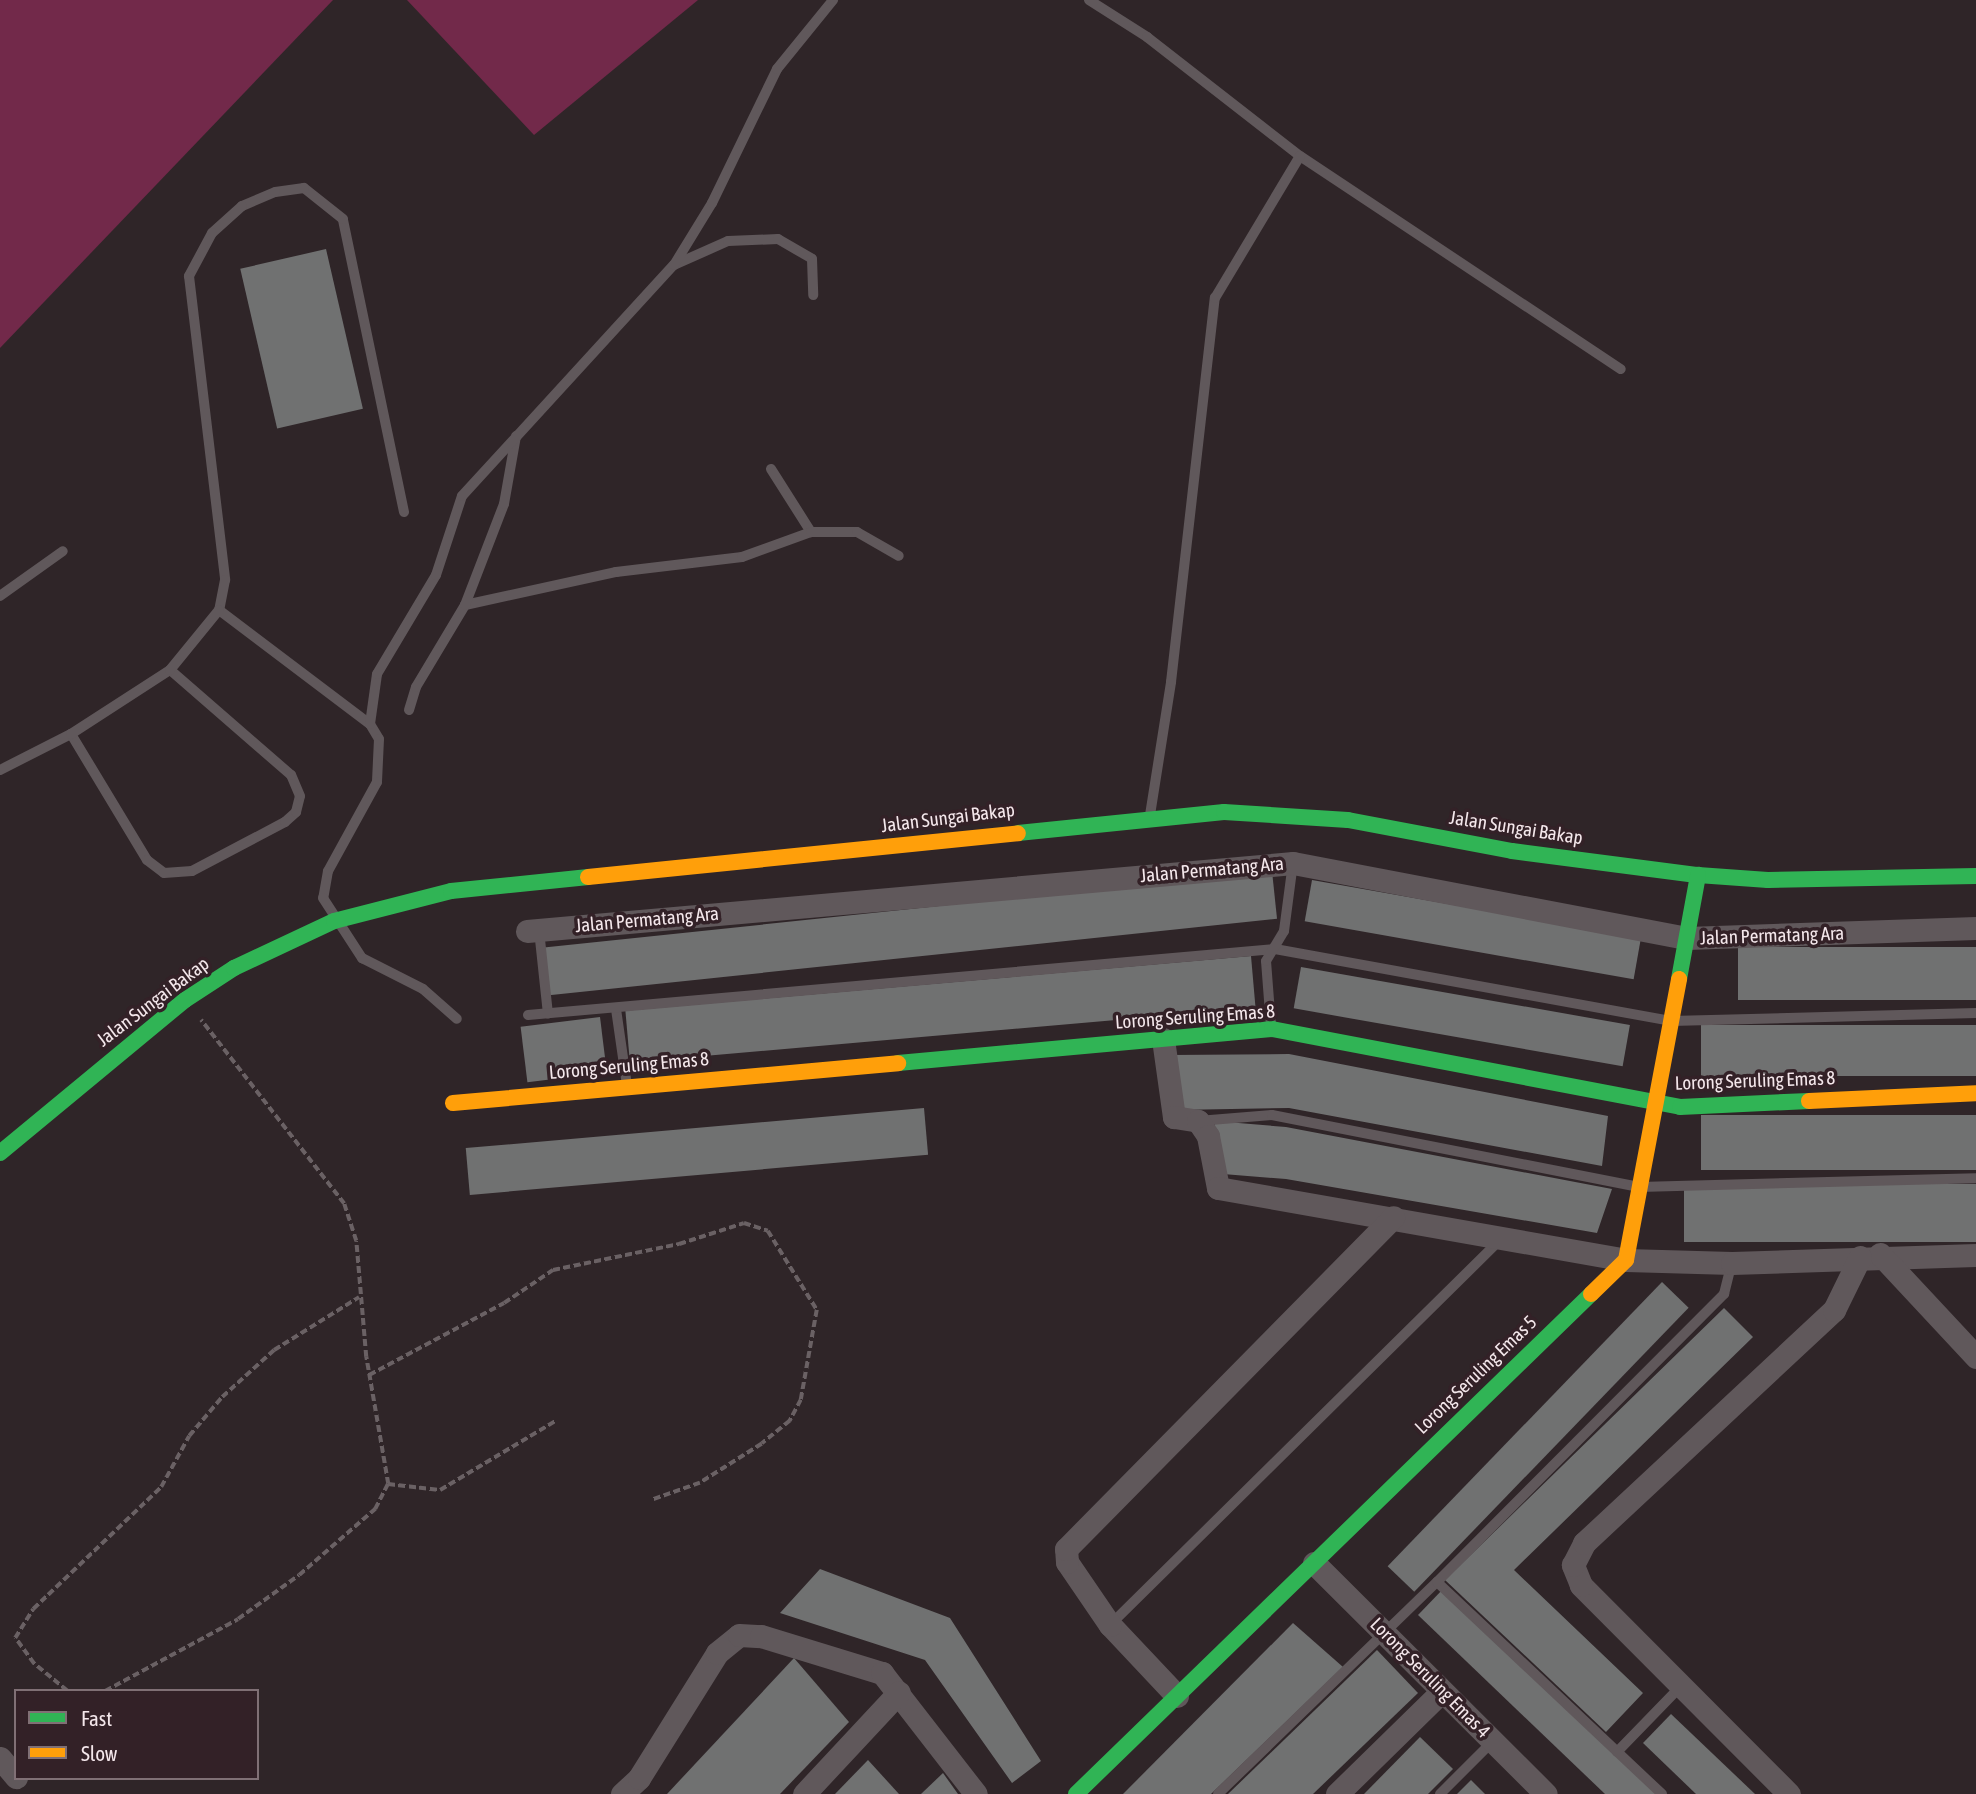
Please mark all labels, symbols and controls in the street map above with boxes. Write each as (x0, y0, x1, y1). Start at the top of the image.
street label: Jalan Sungai Bakap (880, 798, 1016, 838)
street label: Jalan Sungai Bakap (1448, 806, 1584, 850)
street label: Jalan Permatang Ara (1139, 852, 1285, 888)
street label: Jalan Permatang Ara (574, 902, 720, 938)
street label: Jalan Permatang Ara (1700, 922, 1844, 950)
street label: Jalan Sungai Bakap (92, 952, 214, 1052)
street label: Lorong Seruling Emas 8 (1114, 1000, 1276, 1034)
street label: Lorong Seruling Emas 8 (548, 1048, 710, 1084)
street label: Lorong Seruling Emas 8 (1674, 1067, 1836, 1095)
street label: Lorong Seruling Emas 5 (1410, 1311, 1542, 1439)
street label: Lorong Seruling Emas 4 (1365, 1613, 1495, 1743)
legend (14, 1689, 259, 1780)
text: Fast (81, 1706, 112, 1730)
text: Slow (81, 1741, 117, 1765)

